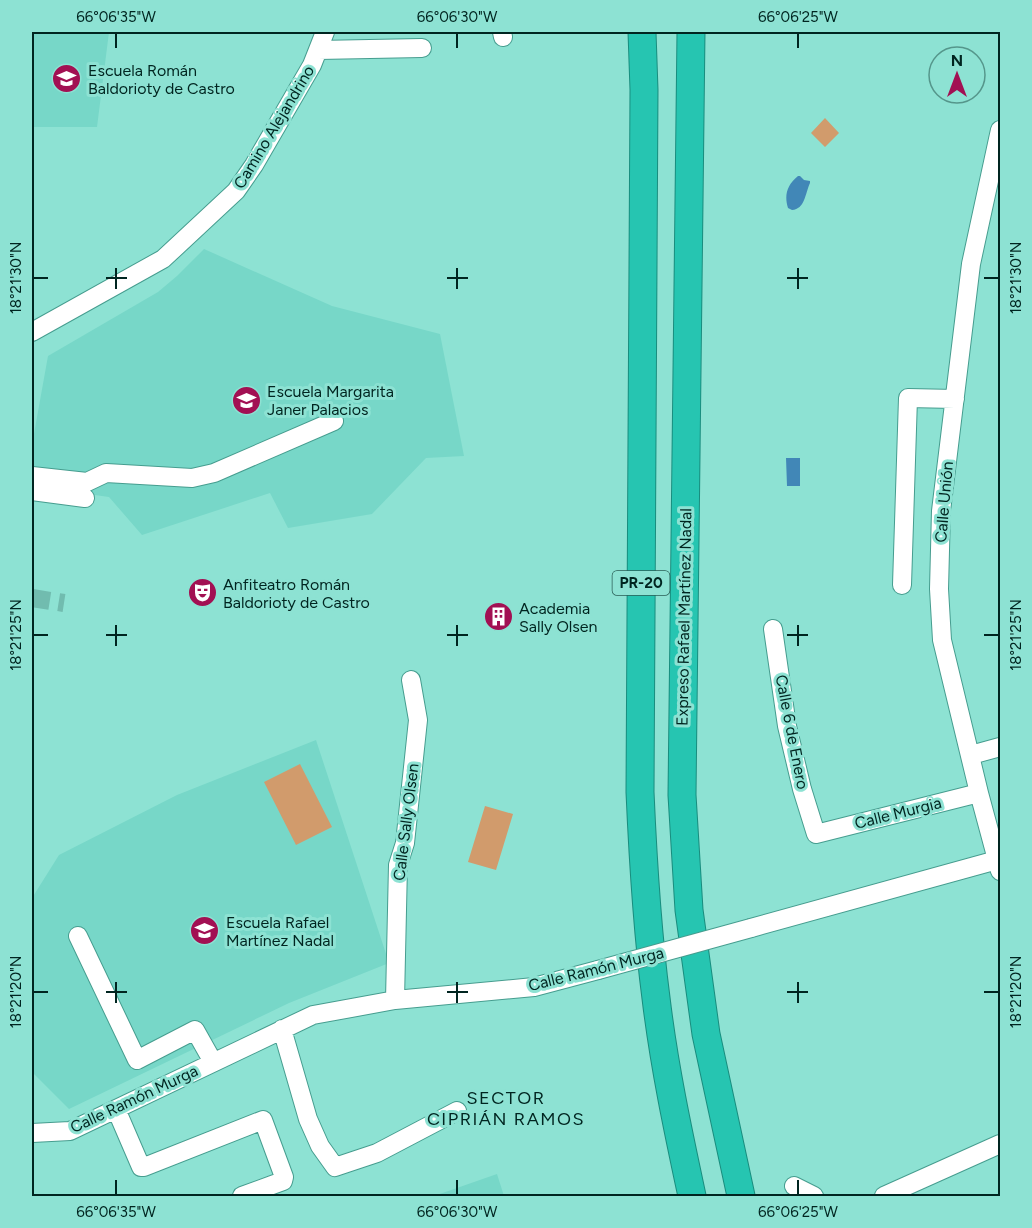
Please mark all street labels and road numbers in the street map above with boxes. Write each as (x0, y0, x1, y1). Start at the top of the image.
street label: Camino Alejandrino (230, 62, 318, 192)
street label: Calle Unión (931, 460, 957, 543)
street label: Expreso Rafael Martínez Nadal (673, 508, 695, 726)
road number: PR-20 (612, 571, 670, 595)
street label: Calle 6 de Enero (772, 673, 812, 791)
street label: Calle Sally Olsen (389, 762, 423, 882)
street label: Calle Murgia (853, 793, 943, 833)
street label: Calle Ramón Murga (526, 943, 666, 995)
street label: Calle Ramón Murga (67, 1061, 201, 1137)

